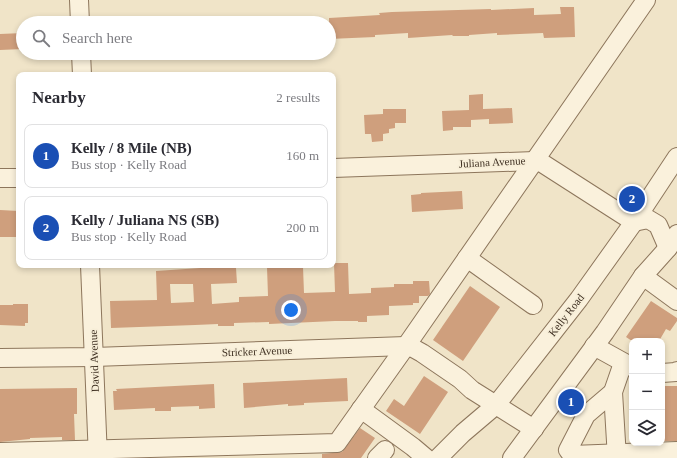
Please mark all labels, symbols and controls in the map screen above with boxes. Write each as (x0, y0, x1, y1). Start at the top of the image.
search box (16, 16, 336, 60)
icon: search (30, 27, 52, 49)
text: Search here (62, 30, 132, 46)
text: Nearby (32, 88, 86, 107)
text: 2 results (276, 90, 320, 105)
text: Kelly / 8 Mile (NB) (71, 140, 192, 156)
text: 1 (43, 148, 49, 163)
text: 160 m (286, 148, 319, 163)
street label: Juliana Avenue (458, 154, 526, 170)
text: Bus stop · Kelly Road (71, 157, 187, 172)
pin: 2 (619, 184, 645, 214)
text: Kelly / Juliana NS (SB) (71, 212, 219, 228)
text: 2 (43, 220, 49, 235)
text: 200 m (286, 220, 319, 235)
text: Bus stop · Kelly Road (71, 229, 187, 244)
street label: Kelly Road (546, 291, 587, 339)
your location (281, 300, 301, 320)
street label: David Avenue (87, 329, 101, 392)
map controls (629, 338, 665, 446)
button: + (629, 338, 665, 374)
street label: Stricker Avenue (222, 344, 292, 358)
button: − (629, 374, 665, 410)
pin: 1 (558, 387, 584, 417)
button: layers (629, 410, 665, 446)

